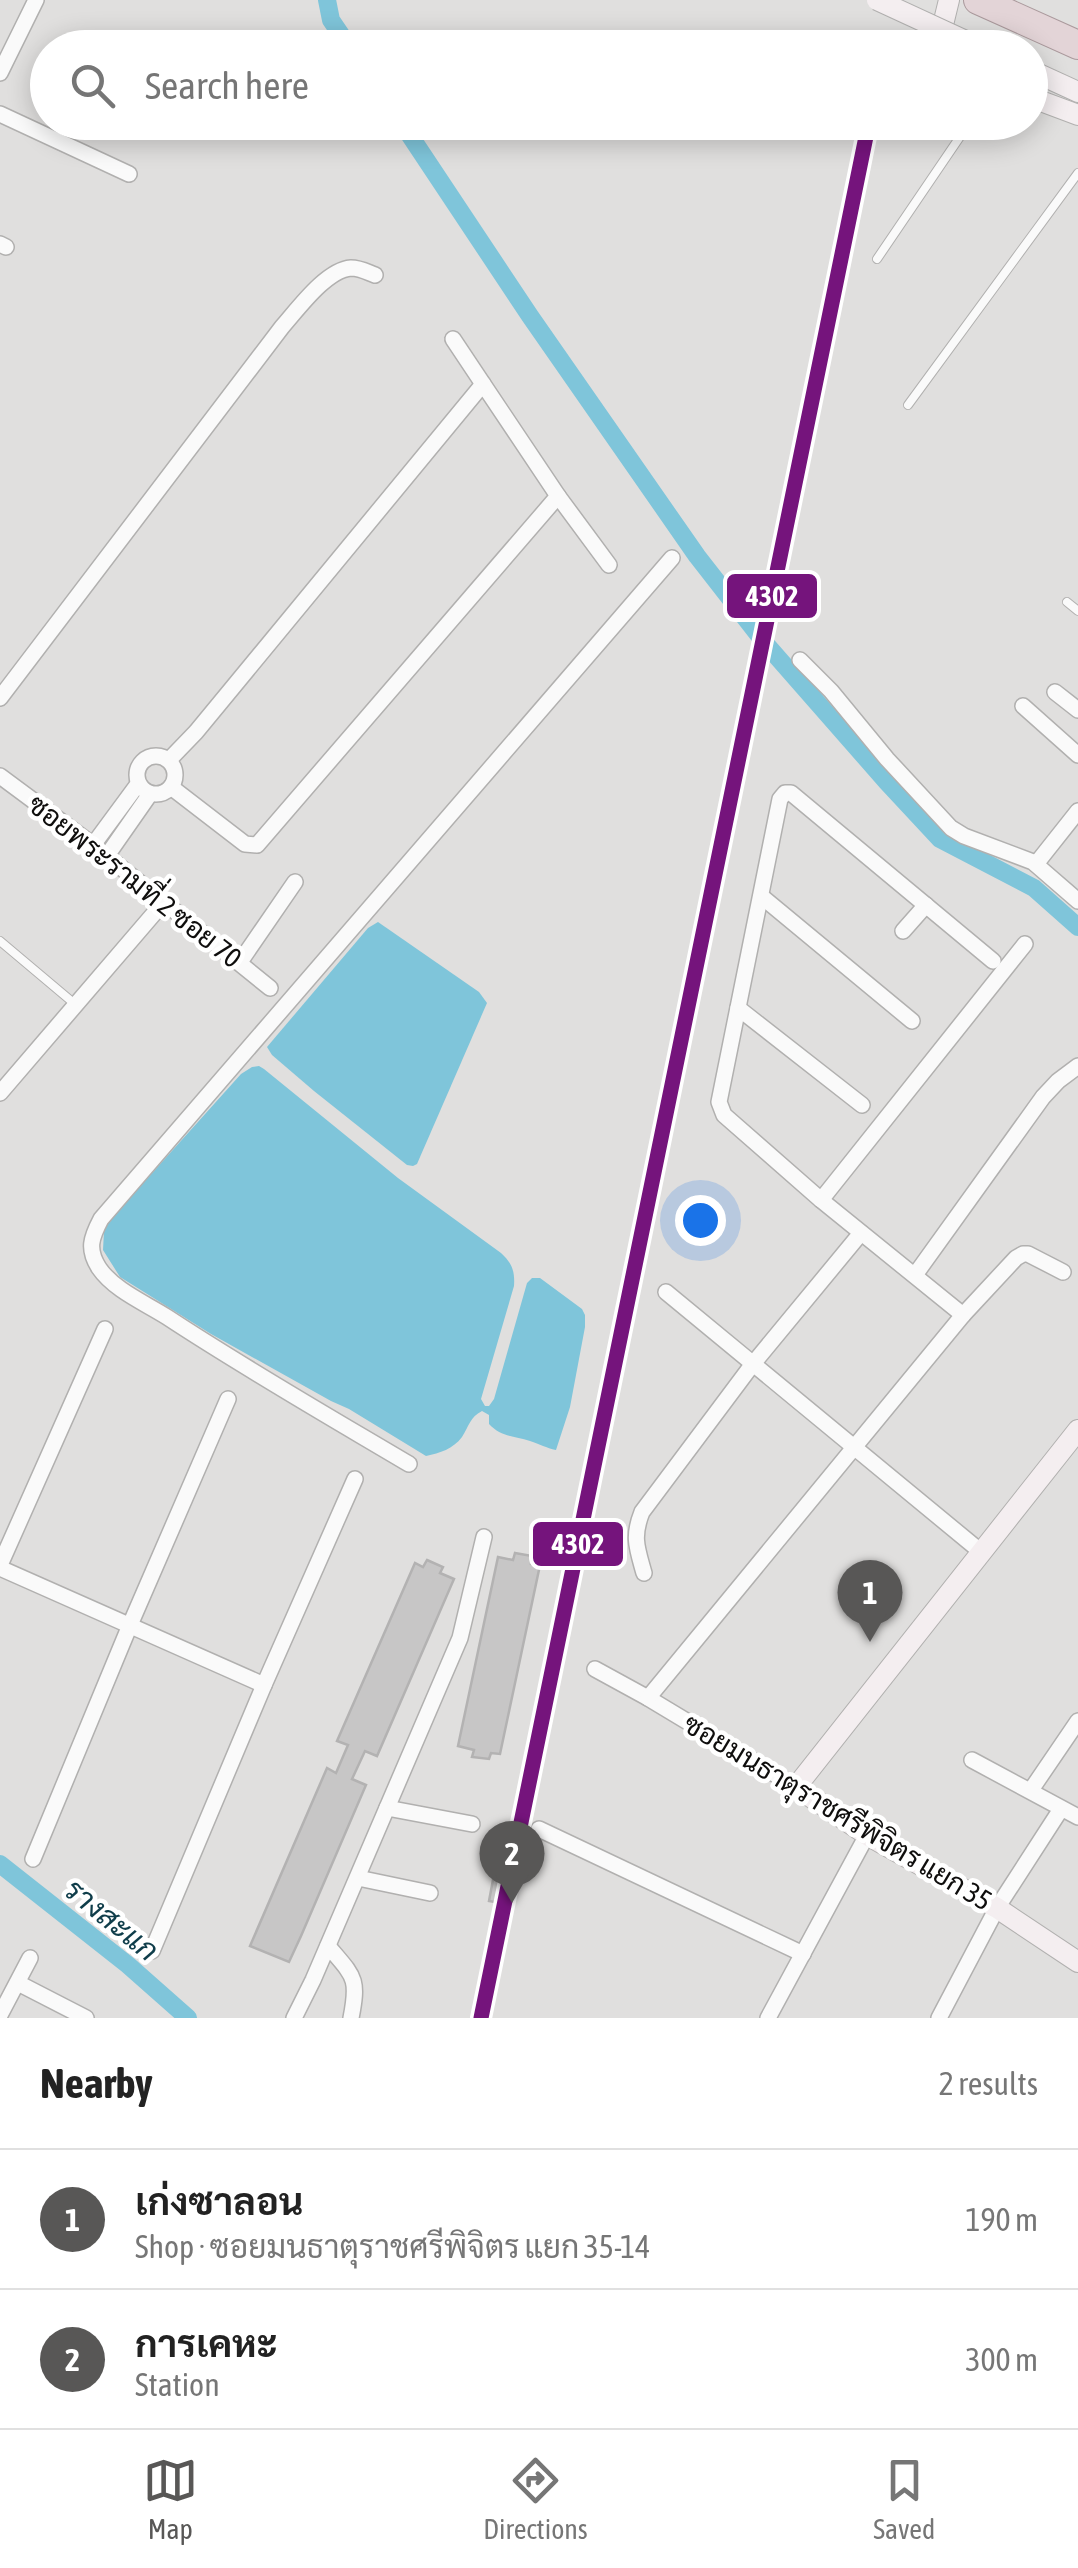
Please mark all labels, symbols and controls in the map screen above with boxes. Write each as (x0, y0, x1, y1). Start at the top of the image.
search box (30, 30, 1048, 140)
icon: search (65, 58, 120, 113)
text: Search here (145, 64, 309, 107)
line badge: 4302 (725, 572, 819, 620)
text: 4302 (745, 580, 798, 612)
street label: ซอยพระรามที่ 2 ซอย 70 (22, 782, 253, 974)
your location (675, 1195, 726, 1246)
line badge: 4302 (531, 1520, 625, 1568)
text: 4302 (551, 1528, 604, 1560)
pin: 1 (838, 1560, 902, 1642)
street label: ซอยมนธาตุราชศรีพิจิตร แยก 35 (676, 1706, 999, 1920)
pin: 2 (480, 1820, 544, 1903)
water label: รางสะแก (58, 1871, 165, 1967)
text: Nearby (40, 2059, 153, 2107)
text: 2 results (939, 2065, 1038, 2102)
text: เก่งซาลอน (135, 2180, 303, 2223)
text: 1 (65, 2201, 80, 2238)
text: 190 m (965, 2201, 1038, 2238)
text: Shop · ซอยมนธาตุราชศรีพิจิตร แยก 35-14 (135, 2228, 650, 2265)
text: การเคหะ (135, 2322, 277, 2365)
text: 2 (65, 2341, 80, 2378)
text: 300 m (965, 2341, 1038, 2378)
text: Station (135, 2366, 220, 2403)
tab: Map (143, 2453, 198, 2545)
tab: Directions (483, 2453, 588, 2545)
tab: Saved (873, 2453, 935, 2545)

